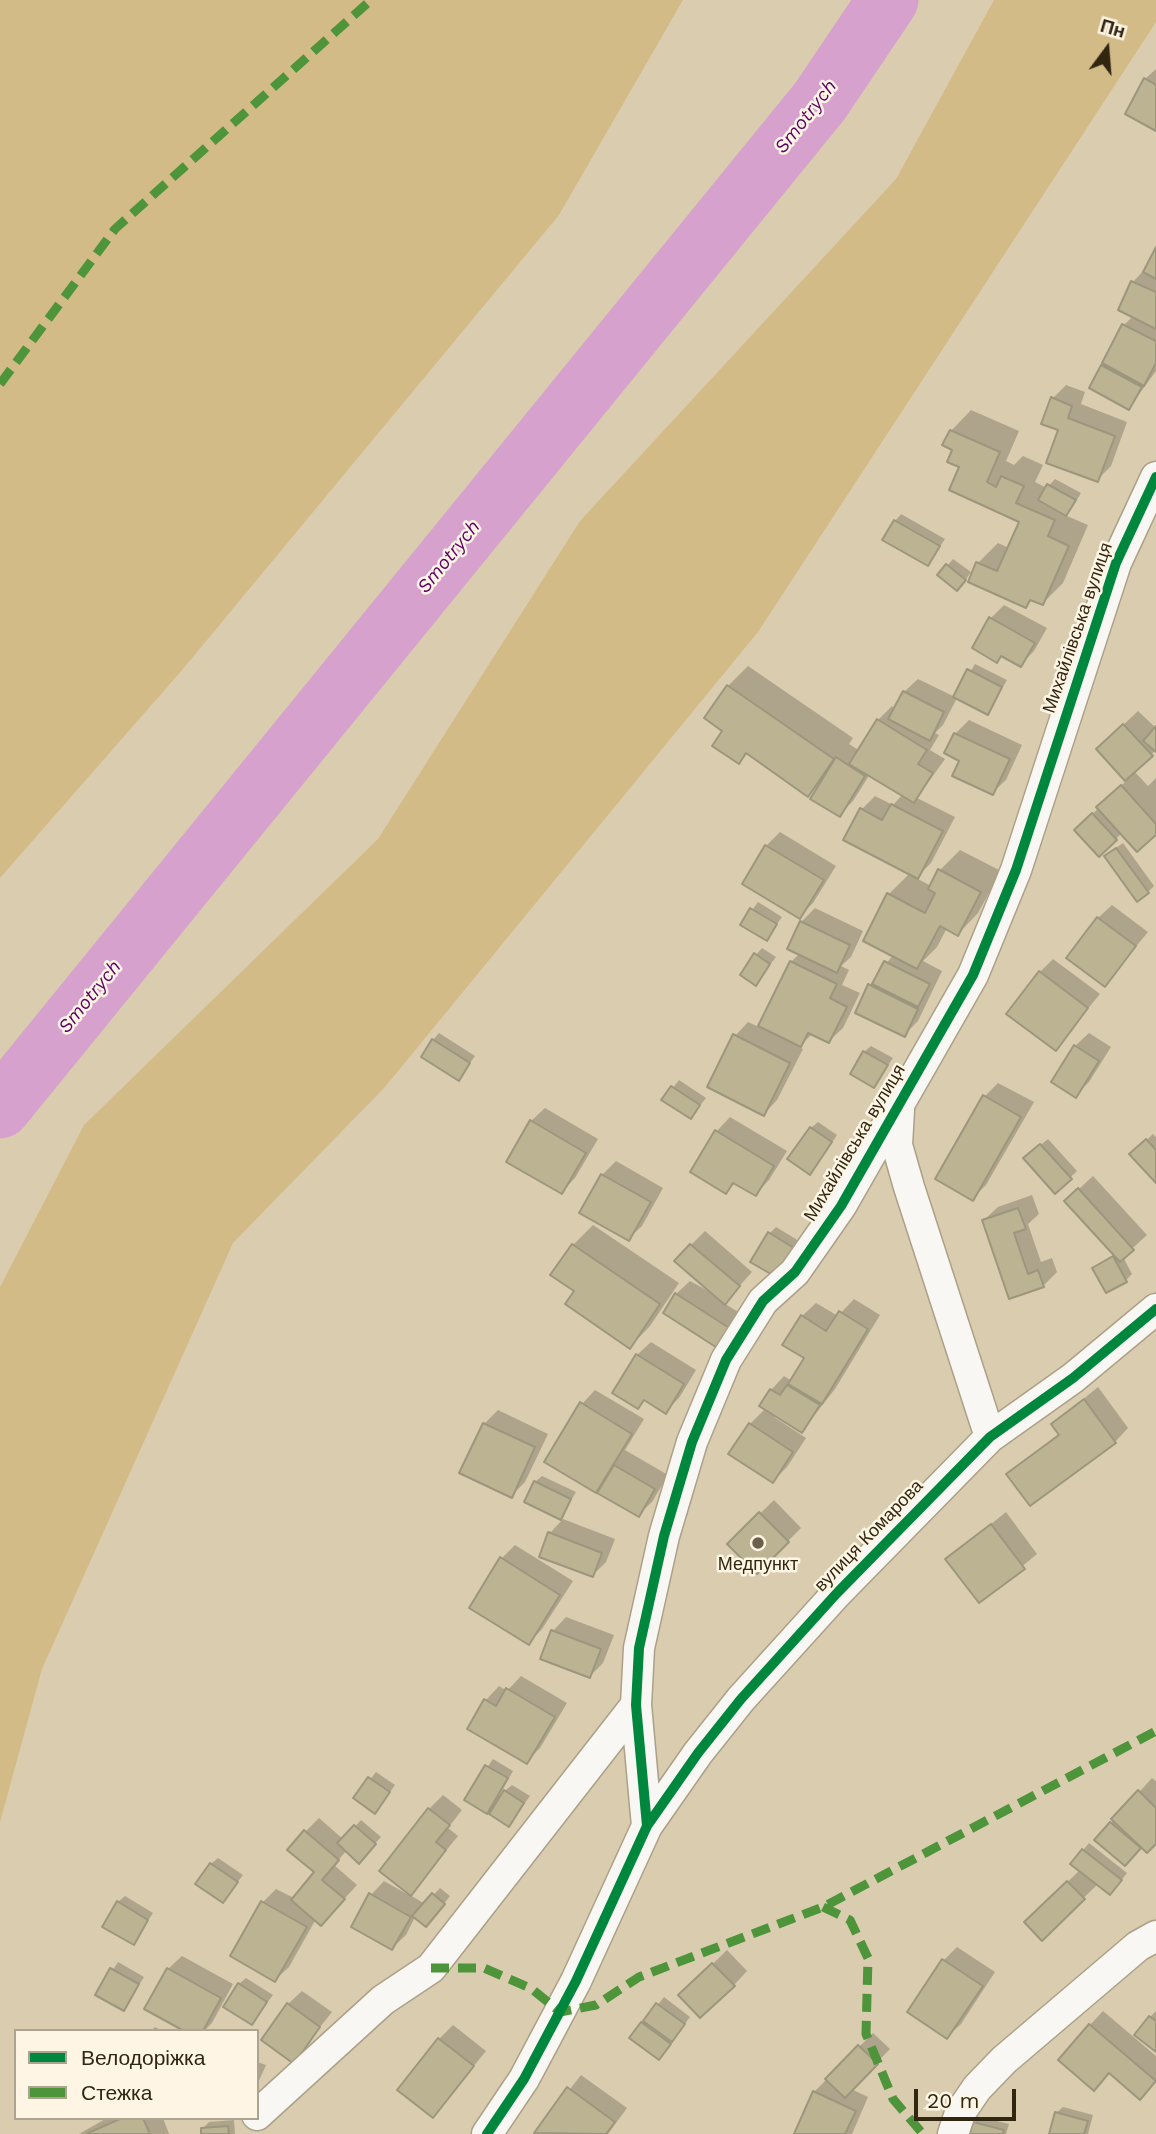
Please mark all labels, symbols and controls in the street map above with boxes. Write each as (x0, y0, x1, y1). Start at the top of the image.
north arrow (1072, 14, 1142, 84)
text: Пн (1098, 14, 1128, 43)
water label: Smotrych (770, 76, 842, 158)
water label: Smotrych (413, 516, 485, 598)
street label: Михайлівська вулиця (1039, 540, 1117, 716)
water label: Smotrych (54, 956, 126, 1038)
street label: Михайлівська вулиця (800, 1061, 910, 1225)
street label: вулиця Комарова (810, 1476, 928, 1596)
marker: Медпункт (750, 1535, 766, 1551)
place label: Медпункт (718, 1554, 798, 1576)
legend (14, 2029, 259, 2120)
text: Велодоріжка (81, 2045, 205, 2070)
scale bar (918, 2074, 1020, 2118)
text: Стежка (81, 2080, 152, 2105)
text: 20 m (927, 2088, 979, 2113)

